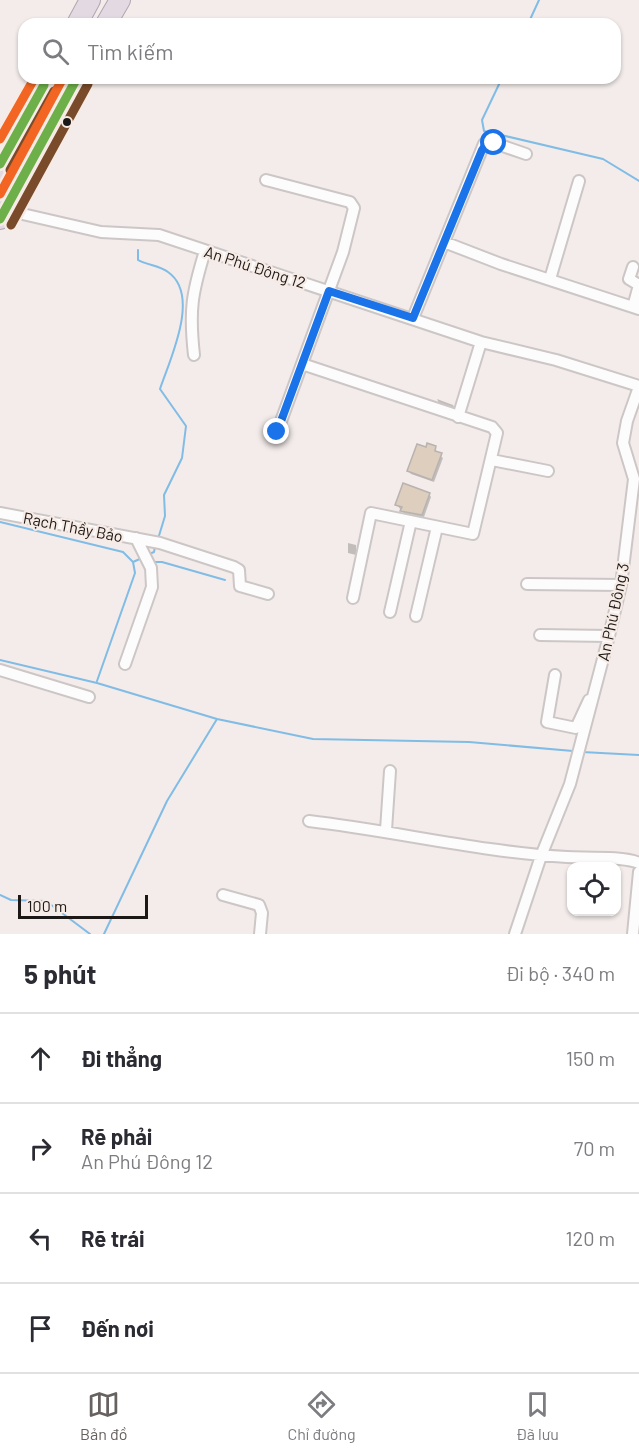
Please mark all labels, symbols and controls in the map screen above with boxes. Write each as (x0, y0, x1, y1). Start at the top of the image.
search box (18, 18, 621, 84)
icon: search (39, 35, 72, 68)
text: Tìm kiếm (87, 38, 173, 64)
unlabelled marker (61, 116, 73, 128)
route start (480, 129, 506, 155)
street label: An Phú Đông 12 (202, 241, 308, 292)
route end (263, 418, 289, 444)
street label: Rạch Thầy Bảo (22, 508, 124, 545)
street label: An Phú Đông 3 (593, 561, 632, 663)
map controls (567, 862, 621, 916)
button: locate (567, 862, 621, 916)
scale bar (18, 892, 148, 920)
text: 100 m (27, 896, 67, 915)
text: 5 phút (24, 958, 96, 989)
text: Đi bộ · 340 m (505, 961, 615, 985)
icon: ahead (24, 1042, 57, 1075)
text: Đi thẳng (81, 1045, 162, 1071)
text: 150 m (566, 1046, 615, 1070)
text: Rẽ phải (81, 1123, 152, 1149)
icon: right (24, 1132, 57, 1165)
text: 70 m (574, 1136, 615, 1160)
text: An Phú Đông 12 (81, 1149, 213, 1173)
icon: left (24, 1222, 57, 1255)
text: Rẽ trái (81, 1225, 145, 1251)
text: 120 m (565, 1226, 615, 1250)
icon: arrive (24, 1312, 57, 1345)
text: Đến nơi (81, 1315, 154, 1341)
tab: Bản đồ (80, 1388, 127, 1443)
tab: Chỉ đường (288, 1388, 356, 1443)
tab: Đã lưu (516, 1388, 559, 1443)

